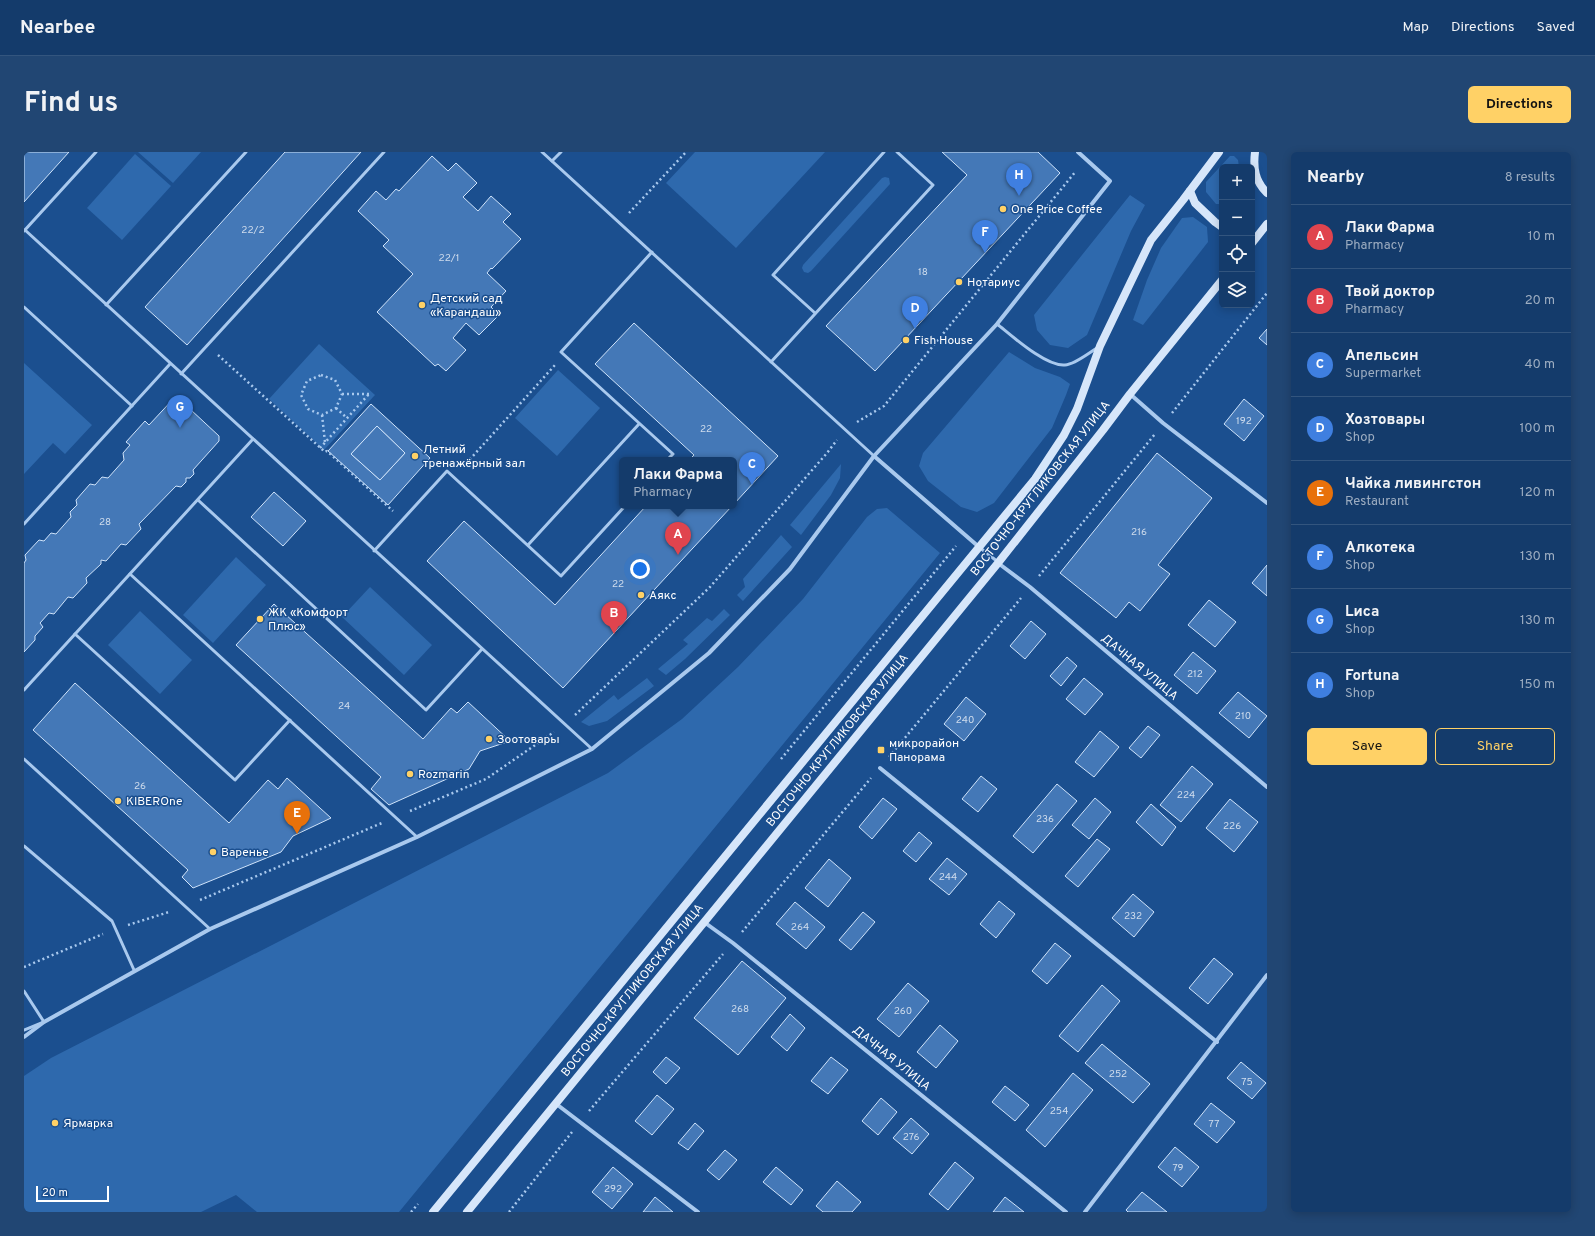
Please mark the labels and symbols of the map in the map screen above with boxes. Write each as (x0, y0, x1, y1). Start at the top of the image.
pin: H (1006, 163, 1032, 196)
place label: One Price Coffee (1011, 202, 1102, 218)
marker: One Price Coffee (998, 204, 1008, 214)
pin: F (972, 220, 998, 253)
house number: 22/2 (241, 224, 265, 237)
house number: 22/1 (439, 252, 459, 265)
house number: 18 (918, 266, 928, 279)
place label: Нотариус (967, 275, 1020, 291)
marker: Нотариус (954, 277, 964, 287)
place label: Детский сад «Карандаш» (430, 291, 503, 321)
pin: D (902, 296, 928, 329)
marker: Детский сад «Карандаш» (417, 300, 427, 310)
place label: Fish House (914, 333, 973, 349)
marker: Fish House (901, 335, 911, 345)
pin: G (167, 395, 193, 428)
street label: ВОСТОЧНО-КРУГЛИКОВСКАЯ УЛИЦА (967, 398, 1114, 579)
house number: 192 (1236, 415, 1252, 428)
house number: 22 (700, 423, 712, 436)
place label: Летний тренажёрный зал (423, 442, 525, 472)
marker: Летний тренажёрный зал (410, 451, 420, 461)
pin: C (739, 452, 765, 485)
house number: 28 (99, 516, 111, 529)
pin: A (665, 522, 691, 555)
house number: 216 (1131, 526, 1147, 539)
your location (630, 559, 650, 579)
house number: 22 (612, 578, 624, 591)
place label: Аякс (649, 588, 677, 604)
marker: Аякс (636, 590, 646, 600)
pin: B (601, 601, 627, 634)
place label: ЖК «Комфорт Плюс» (268, 605, 348, 635)
marker: ЖК «Комфорт Плюс» (255, 614, 265, 624)
street label: ДАЧНАЯ УЛИЦА (1098, 631, 1181, 705)
street label: ВОСТОЧНО-КРУГЛИКОВСКАЯ УЛИЦА (763, 651, 913, 830)
house number: 212 (1187, 668, 1203, 681)
house number: 24 (338, 700, 350, 713)
house number: 210 (1235, 710, 1251, 723)
house number: 240 (956, 714, 974, 727)
place label: Зоотовары (497, 732, 560, 748)
marker: Зоотовары (484, 734, 494, 744)
place label: микрорайон Панорама (889, 736, 959, 766)
marker: микрорайон Панорама (876, 745, 886, 755)
place label: Rozmarin (418, 767, 469, 783)
marker: Rozmarin (405, 769, 415, 779)
house number: 26 (134, 780, 146, 793)
house number: 224 (1177, 789, 1195, 802)
place label: KIBEROne (126, 794, 182, 810)
marker: KIBEROne (113, 796, 123, 806)
pin: E (284, 801, 310, 834)
house number: 236 (1036, 813, 1054, 826)
house number: 226 (1223, 820, 1241, 833)
place label: Варенье (221, 845, 269, 861)
marker: Варенье (208, 847, 218, 857)
house number: 244 (939, 871, 957, 884)
street label: ВОСТОЧНО-КРУГЛИКОВСКАЯ УЛИЦА (558, 901, 708, 1080)
house number: 232 (1124, 910, 1142, 923)
house number: 264 (791, 921, 809, 934)
house number: 268 (731, 1003, 749, 1016)
house number: 260 (894, 1005, 912, 1018)
street label: ДАЧНАЯ УЛИЦА (849, 1022, 934, 1095)
house number: 252 (1109, 1068, 1127, 1081)
house number: 75 (1241, 1076, 1253, 1089)
house number: 254 (1050, 1105, 1068, 1118)
place label: Ярмарка (63, 1116, 113, 1132)
marker: Ярмарка (50, 1118, 60, 1128)
house number: 77 (1209, 1118, 1219, 1131)
house number: 276 (903, 1131, 919, 1144)
house number: 79 (1172, 1162, 1184, 1175)
house number: 292 (604, 1183, 622, 1196)
scale bar (36, 1184, 109, 1203)

